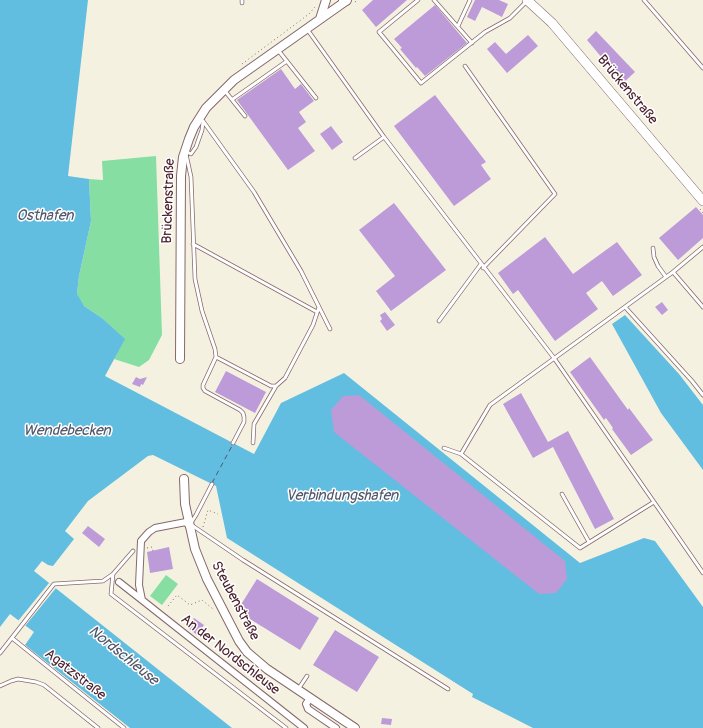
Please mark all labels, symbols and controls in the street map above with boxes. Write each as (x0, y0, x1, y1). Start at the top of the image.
street label: Brückenstraße (593, 52, 661, 128)
street label: Brückenstraße (159, 158, 179, 244)
water label: Osthafen (16, 207, 74, 225)
water label: Wendebecken (23, 422, 111, 440)
water label: Verbindungshafen (286, 487, 398, 505)
street label: Steubenstraße (207, 559, 263, 643)
street label: An der Nordschleuse (177, 611, 283, 699)
water label: Nordschleuse (84, 622, 162, 690)
street label: Agatzstraße (41, 646, 109, 704)

